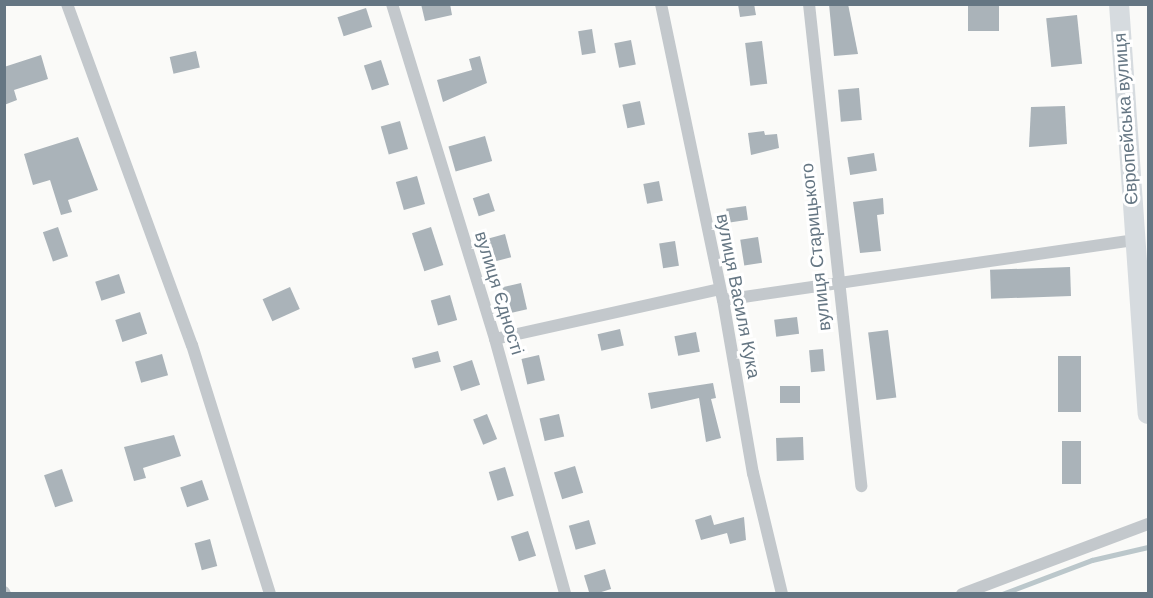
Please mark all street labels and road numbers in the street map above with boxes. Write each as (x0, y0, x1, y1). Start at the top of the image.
street label: Європейська вулиця (1109, 32, 1143, 206)
street label: вулиця Старицького (796, 162, 836, 332)
street label: вулиця Василя Кука (711, 212, 765, 380)
street label: вулиця Єдності (470, 229, 528, 357)

